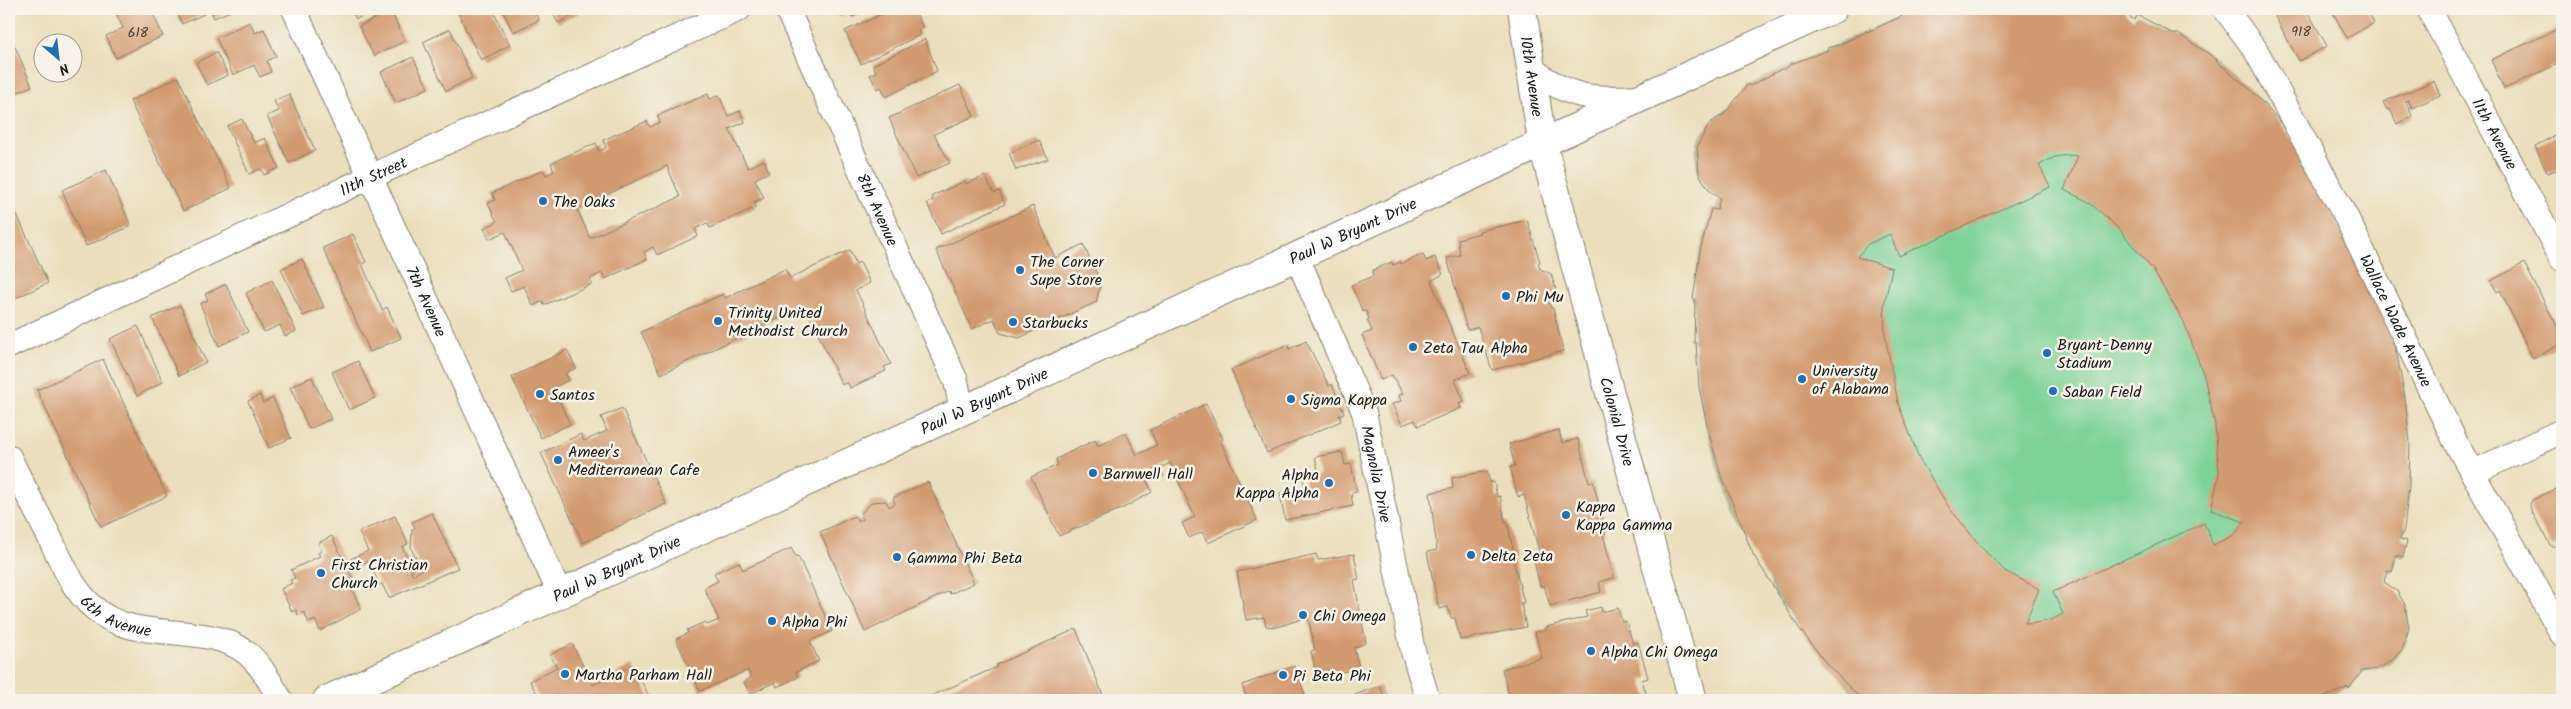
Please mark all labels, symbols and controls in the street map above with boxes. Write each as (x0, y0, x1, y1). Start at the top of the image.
house number: 918 (2291, 21, 2311, 43)
house number: 618 (128, 22, 149, 44)
north arrow (32, 32, 82, 82)
street label: 10th Avenue (1512, 34, 1549, 119)
text: N (54, 57, 73, 80)
street label: 11th Avenue (2464, 94, 2523, 175)
street label: 11th Street (336, 150, 412, 203)
street label: 8th Avenue (849, 169, 904, 251)
place label: The Oaks (553, 190, 616, 215)
street label: Paul W Bryant Drive (1285, 192, 1421, 272)
marker: The Oaks (537, 195, 549, 207)
place label: The Corner Supe Store (1030, 250, 1106, 293)
street label: Wallace Wade Avenue (2352, 250, 2438, 392)
street label: 7th Avenue (398, 262, 453, 341)
marker: The Corner Supe Store (1014, 264, 1026, 276)
place label: Phi Mu (1516, 285, 1564, 310)
marker: Phi Mu (1500, 290, 1512, 302)
place label: Trinity United Methodist Church (728, 301, 848, 344)
place label: Starbucks (1023, 311, 1088, 336)
marker: Trinity United Methodist Church (712, 315, 724, 327)
marker: Starbucks (1007, 316, 1019, 328)
place label: Bryant-Denny Stadium (2057, 333, 2152, 376)
place label: Zeta Tau Alpha (1423, 336, 1528, 361)
marker: Zeta Tau Alpha (1407, 341, 1419, 353)
marker: Bryant-Denny Stadium (2041, 347, 2053, 359)
place label: University of Alabama (1812, 359, 1889, 402)
street label: Paul W Bryant Drive (917, 362, 1053, 442)
marker: University of Alabama (1796, 373, 1808, 385)
street label: Colonial Drive (1592, 374, 1640, 469)
place label: Saban Field (2063, 380, 2142, 405)
place label: Santos (550, 383, 595, 408)
marker: Saban Field (2047, 385, 2059, 397)
marker: Santos (534, 388, 546, 400)
place label: Sigma Kappa (1301, 388, 1387, 413)
marker: Sigma Kappa (1285, 393, 1297, 405)
street label: Magnolia Drive (1353, 423, 1397, 525)
place label: Ameer's Mediterranean Cafe (568, 440, 700, 483)
marker: Ameer's Mediterranean Cafe (552, 454, 564, 466)
place label: Barnwell Hall (1103, 462, 1193, 487)
place label: Alpha Kappa Alpha (1235, 463, 1319, 506)
marker: Barnwell Hall (1087, 467, 1099, 479)
marker: Alpha Kappa Alpha (1323, 477, 1335, 489)
place label: Kappa Kappa Gamma (1576, 495, 1672, 538)
marker: Kappa Kappa Gamma (1560, 509, 1572, 521)
street label: Paul W Bryant Drive (549, 530, 685, 610)
place label: Delta Zeta (1481, 544, 1553, 569)
place label: Gamma Phi Beta (907, 546, 1022, 571)
marker: Delta Zeta (1465, 549, 1477, 561)
marker: Gamma Phi Beta (891, 551, 903, 563)
place label: First Christian Church (331, 553, 428, 596)
marker: First Christian Church (315, 567, 327, 579)
street label: 6th Avenue (73, 590, 153, 644)
place label: Chi Omega (1313, 604, 1386, 629)
marker: Chi Omega (1297, 609, 1309, 621)
place label: Alpha Phi (782, 610, 848, 635)
marker: Alpha Phi (766, 615, 778, 627)
place label: Alpha Chi Omega (1601, 640, 1718, 665)
marker: Alpha Chi Omega (1585, 645, 1597, 657)
place label: Martha Parham Hall (575, 663, 712, 688)
place label: Pi Beta Phi (1293, 664, 1372, 689)
marker: Martha Parham Hall (559, 668, 571, 680)
marker: Pi Beta Phi (1277, 669, 1289, 681)

